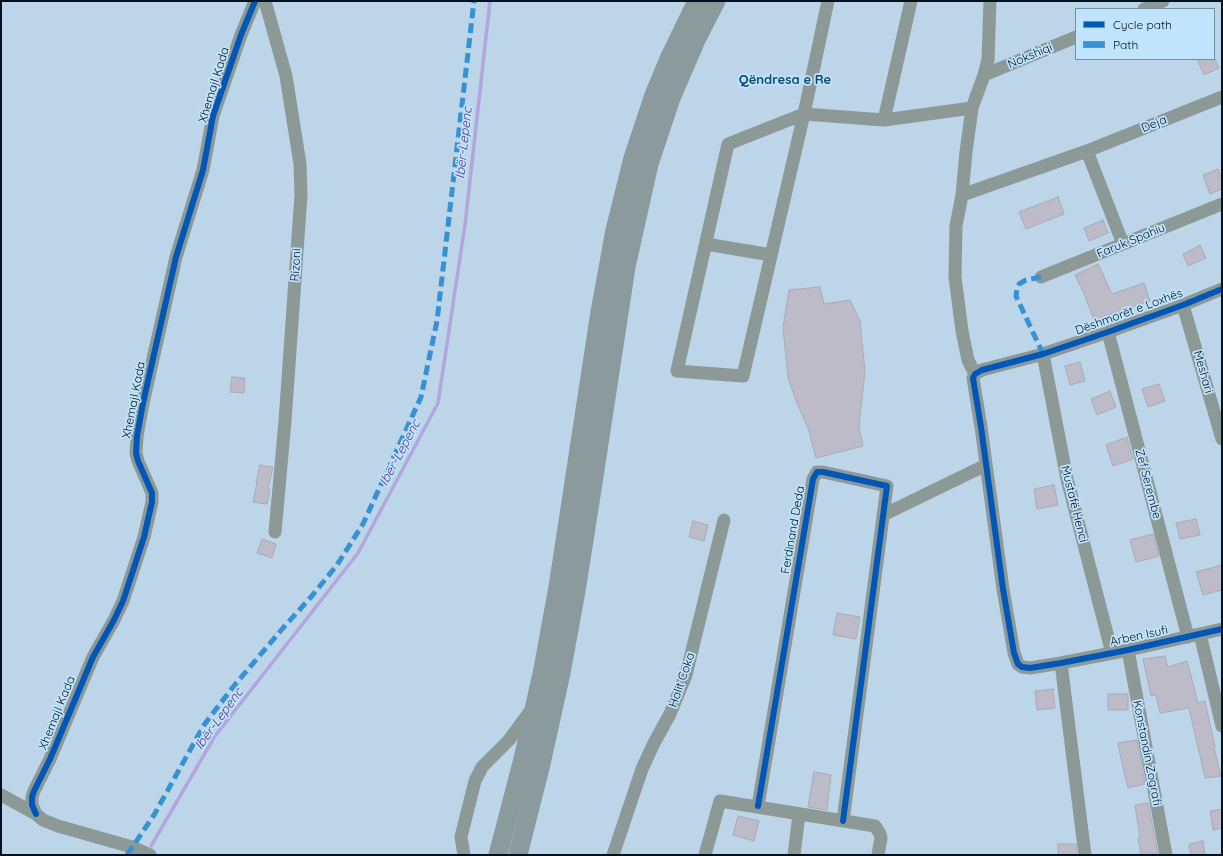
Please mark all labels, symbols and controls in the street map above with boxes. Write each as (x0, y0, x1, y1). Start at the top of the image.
legend (1075, 8, 1215, 60)
text: Cycle path (1113, 17, 1172, 32)
text: Path (1113, 37, 1138, 52)
street label: Nokshiqi (1005, 40, 1055, 72)
street label: Xhemajl Kada (196, 45, 232, 125)
district label: Qëndresa e Re (739, 72, 831, 88)
water label: Ibër-Lepenc (452, 106, 476, 180)
street label: Deja (1139, 112, 1169, 136)
street label: Faruk Spahiu (1095, 221, 1167, 261)
street label: Rizoni (288, 248, 304, 282)
street label: Dëshmorët e Loxhës (1073, 286, 1185, 338)
street label: Meshari (1190, 349, 1216, 395)
street label: Xhemajl Kada (119, 360, 149, 440)
water label: Ibër-Lepenc (376, 417, 424, 489)
street label: Zef Serembe (1132, 448, 1164, 520)
street label: Mustafë Henci (1057, 464, 1091, 544)
street label: Ferdinand Deda (778, 485, 808, 575)
street label: Arben Isufi (1109, 623, 1169, 649)
street label: Halit Coka (666, 651, 698, 709)
street label: Xhemajl Kada (36, 674, 78, 752)
water label: Ibër-Lepenc (191, 685, 247, 753)
street label: Konstandin Zografi (1130, 699, 1164, 807)

